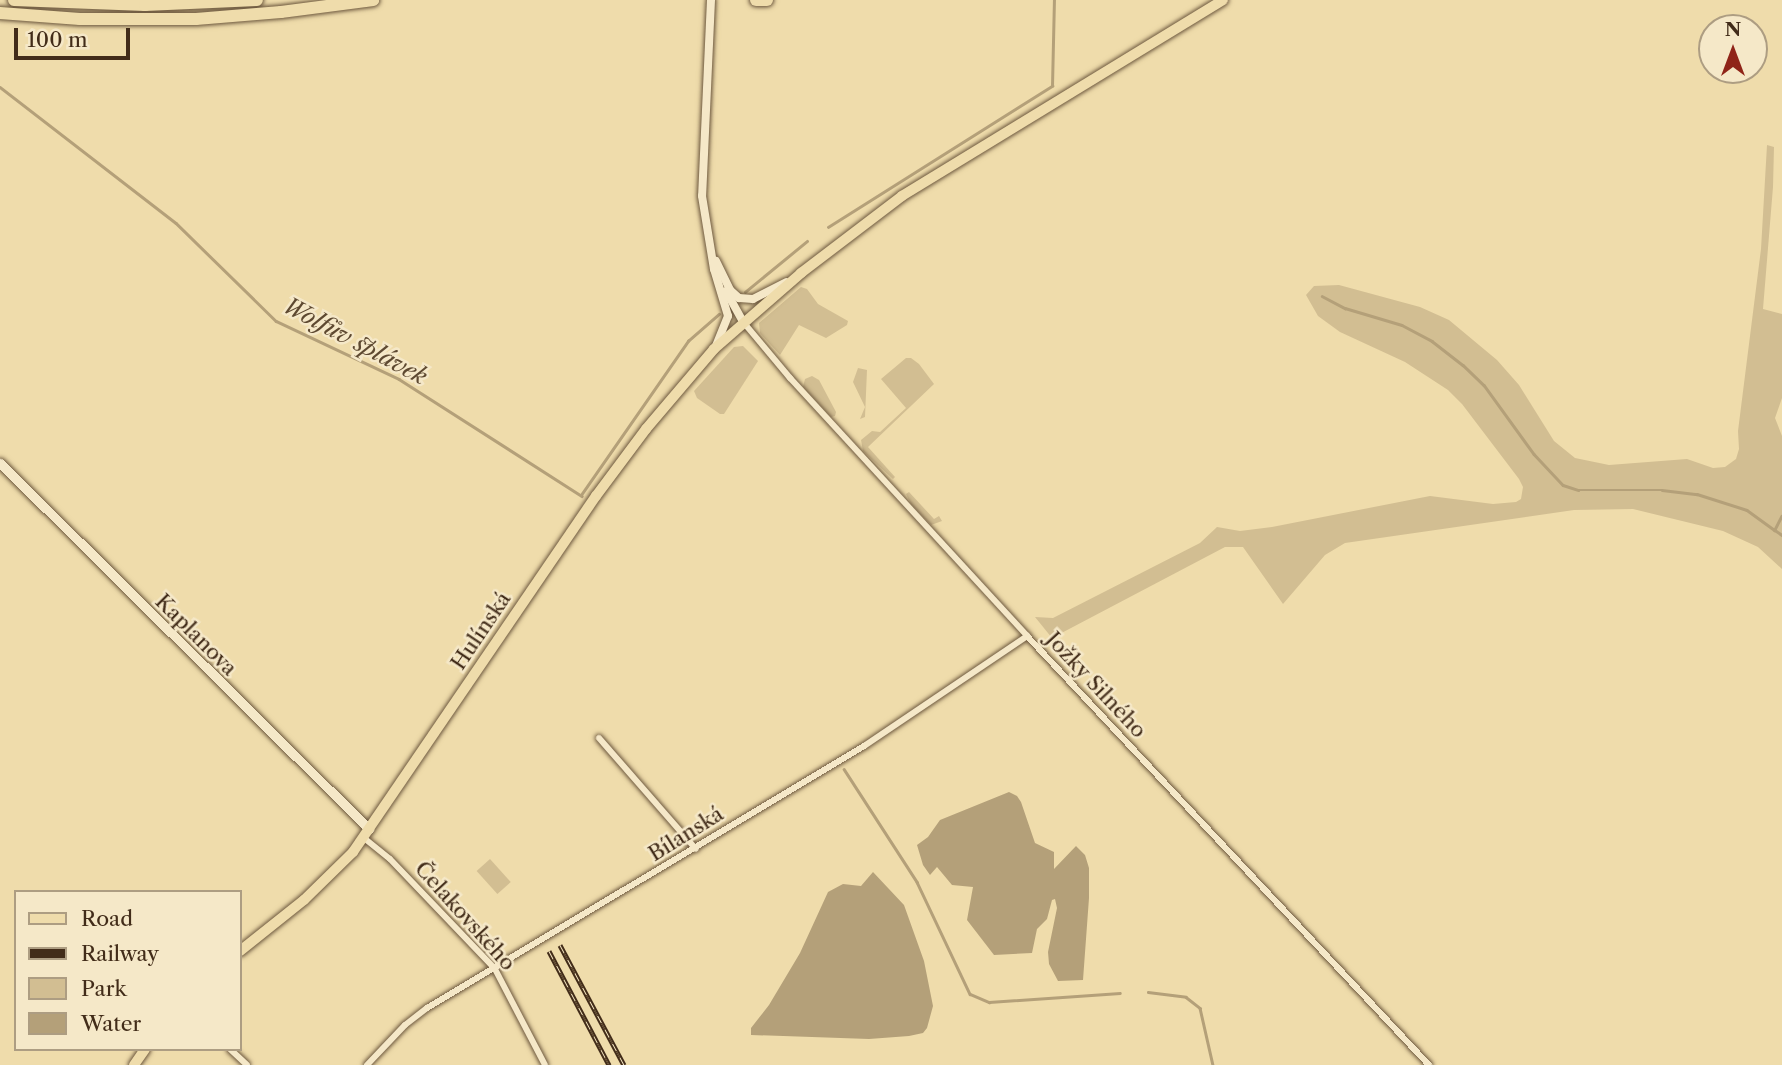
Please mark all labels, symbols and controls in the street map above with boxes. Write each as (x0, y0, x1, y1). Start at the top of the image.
scale bar (18, 14, 133, 58)
north arrow (1698, 14, 1768, 84)
text: N (1725, 18, 1741, 41)
text: 100 m (27, 27, 88, 52)
water label: Wolfův splávek (278, 292, 432, 390)
street label: Hulínská (446, 587, 516, 675)
street label: Kaplanova (150, 589, 242, 681)
street label: Jožky Silného (1040, 627, 1152, 743)
street label: Bílanská (644, 801, 728, 867)
street label: Čelakovského (409, 856, 521, 976)
legend (14, 890, 242, 1051)
text: Road (81, 906, 133, 931)
text: Railway (81, 941, 159, 966)
text: Park (81, 976, 127, 1001)
text: Water (81, 1011, 141, 1036)

